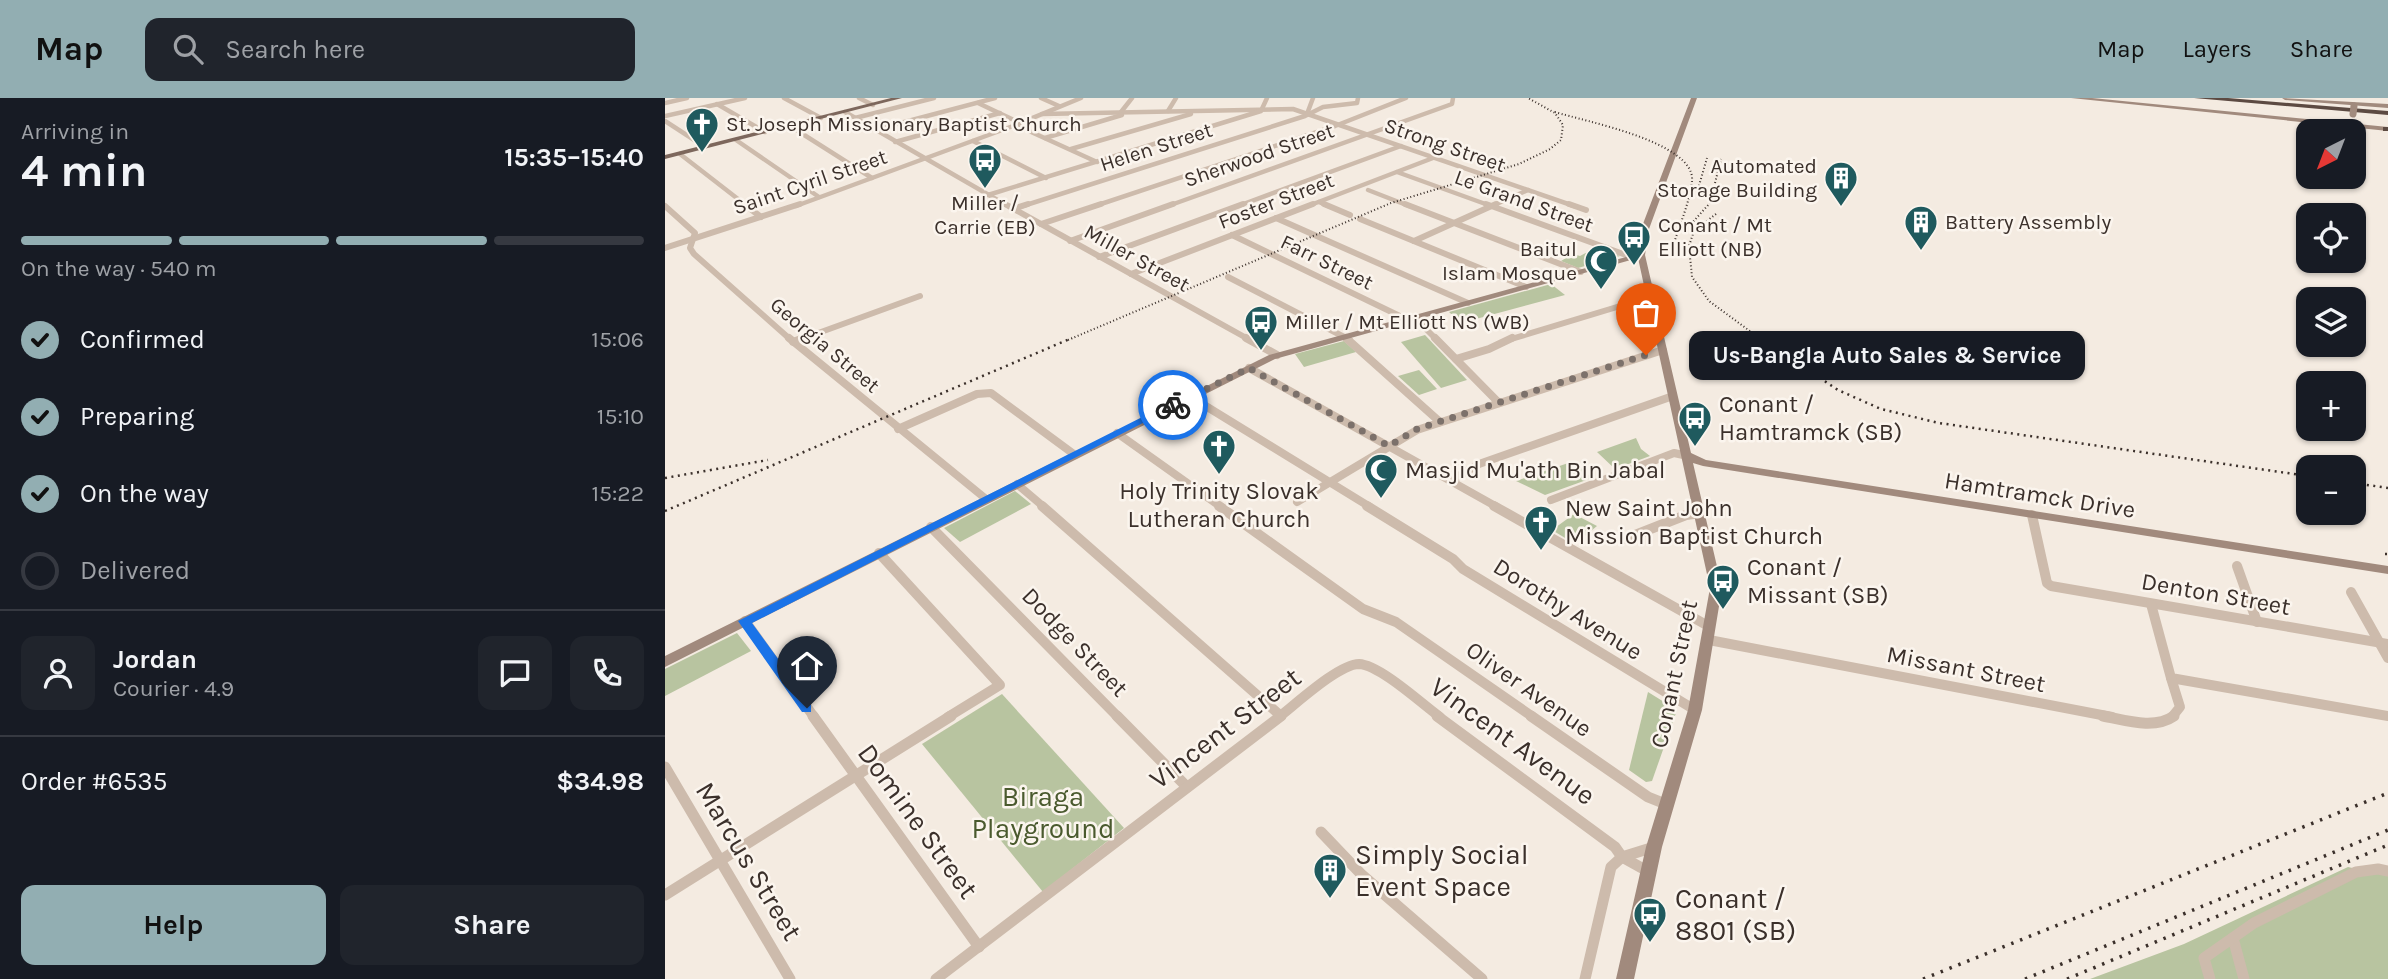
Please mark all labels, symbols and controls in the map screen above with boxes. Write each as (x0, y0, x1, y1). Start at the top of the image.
search box (145, 18, 635, 81)
text: Map (35, 30, 103, 68)
icon: search (169, 30, 207, 68)
text: Search here (225, 34, 365, 65)
text: Map (2097, 35, 2145, 63)
text: Layers (2183, 35, 2252, 63)
text: Share (2290, 35, 2353, 63)
church icon: St. Joseph Missionary Baptist Church (683, 105, 721, 154)
place label: St. Joseph Missionary Baptist Church (726, 112, 1082, 136)
street label: Strong Street (1381, 113, 1509, 177)
text: Arriving in (21, 118, 129, 145)
street label: Helen Street (1097, 118, 1215, 176)
street label: Sherwood Street (1181, 118, 1337, 192)
north arrow (2296, 119, 2366, 189)
map controls (2296, 119, 2366, 525)
bus stop icon: Miller / Carrie (EB) (966, 141, 1004, 190)
text: 15:35–15:40 (504, 142, 644, 173)
text: 4 min (21, 144, 147, 198)
street label: Saint Cyril Street (730, 144, 890, 220)
place label: Automated Storage Building (1657, 154, 1817, 202)
building icon: Automated Storage Building (1822, 159, 1860, 208)
street label: Le Grand Street (1451, 165, 1597, 237)
street label: Foster Street (1215, 168, 1337, 234)
place label: Miller / Carrie (EB) (934, 191, 1036, 239)
building icon: Battery Assembly (1902, 203, 1940, 252)
button: locate (2296, 203, 2366, 273)
place label: Battery Assembly (1945, 210, 2111, 234)
place label: Conant / Mt Elliott (NB) (1658, 213, 1772, 261)
bus stop icon: Conant / Mt Elliott (NB) (1615, 218, 1653, 267)
street label: Miller Street (1080, 219, 1194, 297)
street label: Farr Street (1277, 229, 1377, 295)
place label: Baitul Islam Mosque (1442, 237, 1577, 285)
mosque icon: Baitul Islam Mosque (1582, 242, 1620, 291)
text: On the way · 540 m (21, 255, 217, 282)
pin (1616, 283, 1676, 355)
button: layers (2296, 287, 2366, 357)
street label: Georgia Street (765, 292, 885, 398)
icon: bag (1627, 294, 1665, 332)
bus stop icon: Miller / Mt Elliott NS (WB) (1242, 303, 1280, 352)
place label: Miller / Mt Elliott NS (WB) (1285, 310, 1530, 334)
icon: check (21, 321, 59, 359)
text: Confirmed (80, 324, 205, 355)
text: 15:06 (591, 326, 644, 353)
callout: Us-Bangla Auto Sales & Service (1688, 330, 2083, 380)
text: Us-Bangla Auto Sales & Service (1713, 342, 2061, 369)
courier (1138, 370, 1208, 440)
button: + (2296, 371, 2366, 441)
icon: bike (1154, 386, 1192, 424)
place label: Conant / Hamtramck (SB) (1719, 390, 1902, 446)
icon: check (21, 398, 59, 436)
bus stop icon: Conant / Hamtramck (SB) (1676, 399, 1714, 448)
text: Preparing (80, 401, 194, 432)
text: 15:10 (597, 403, 644, 430)
church icon: Holy Trinity Slovak Lutheran Church (1200, 427, 1238, 476)
mosque icon: Masjid Mu'ath Bin Jabal (1362, 451, 1400, 500)
button: − (2296, 455, 2366, 525)
place label: Masjid Mu'ath Bin Jabal (1405, 456, 1666, 484)
street label: Hamtramck Drive (1943, 466, 2137, 524)
icon: check (21, 475, 59, 513)
place label: Holy Trinity Slovak Lutheran Church (1119, 477, 1319, 533)
text: On the way (80, 478, 209, 509)
text: 15:22 (591, 480, 644, 507)
place label: New Saint John Mission Baptist Church (1565, 494, 1823, 550)
church icon: New Saint John Mission Baptist Church (1522, 503, 1560, 552)
street label: Dorothy Avenue (1488, 552, 1648, 666)
place label: Conant / Missant (SB) (1747, 553, 1889, 609)
text: Delivered (80, 555, 190, 586)
bus stop icon: Conant / Missant (SB) (1704, 562, 1742, 611)
street label: Denton Street (2139, 567, 2293, 621)
street label: Dodge Street (1016, 582, 1134, 702)
street label: Conant Street (1645, 597, 1703, 751)
street label: Oliver Avenue (1461, 635, 1597, 743)
button: person (21, 636, 95, 710)
button: chat (478, 636, 552, 710)
button: phone (570, 636, 644, 710)
pin (777, 636, 837, 708)
street label: Missant Street (1884, 640, 2048, 698)
text: Jordan (113, 644, 197, 675)
icon: home (788, 647, 826, 685)
street label: Vincent Street (1143, 660, 1307, 796)
street label: Vincent Avenue (1424, 670, 1602, 812)
text: Courier · 4.9 (113, 675, 234, 702)
street label: Domine Street (851, 737, 985, 905)
text: Order #6535 (21, 766, 167, 797)
text: $34.98 (556, 766, 644, 797)
street label: Marcus Street (689, 776, 809, 946)
park label: Biraga Playground (971, 780, 1115, 845)
place label: Simply Social Event Space (1355, 838, 1529, 903)
building icon: Simply Social Event Space (1311, 851, 1349, 900)
place label: Conant / 8801 (SB) (1675, 882, 1796, 947)
button: Help (21, 885, 326, 965)
button: Share (340, 885, 644, 965)
bus stop icon: Conant / 8801 (SB) (1631, 895, 1669, 944)

